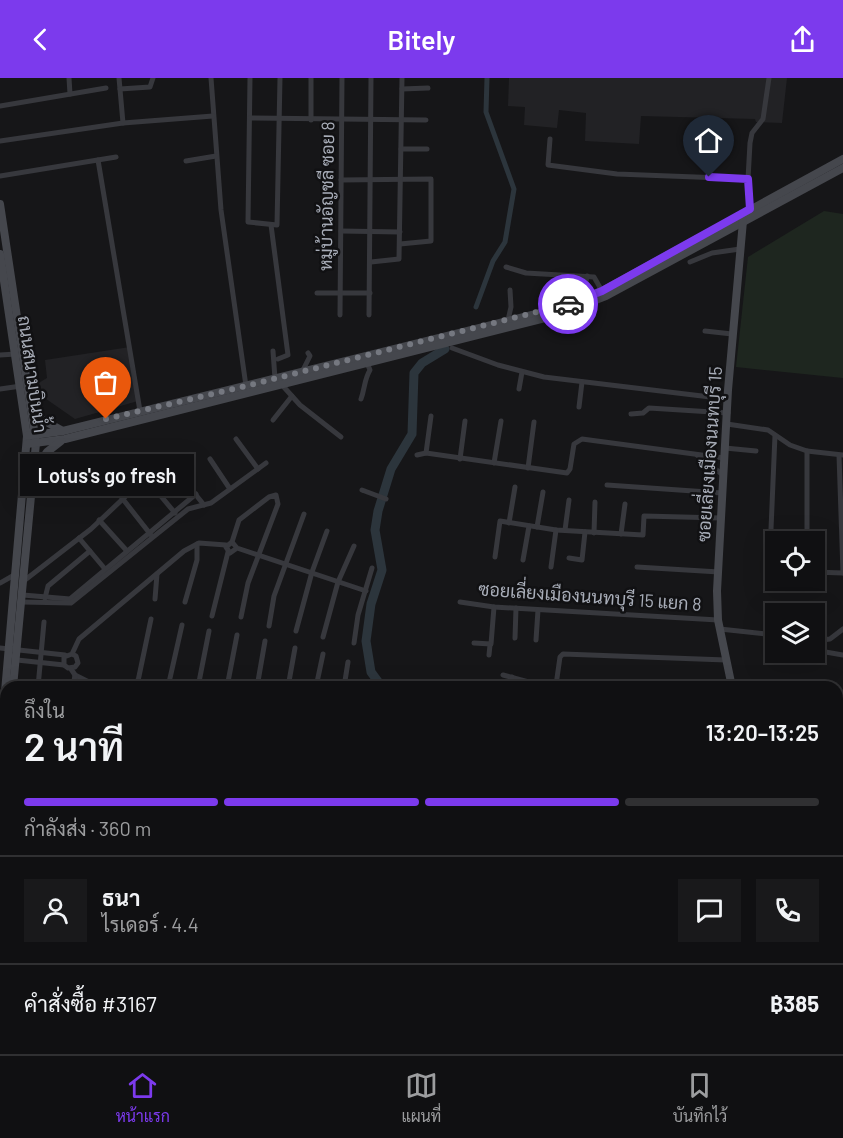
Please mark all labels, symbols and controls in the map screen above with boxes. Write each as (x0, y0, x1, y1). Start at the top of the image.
icon: back (24, 23, 57, 56)
text: Bitely (388, 23, 455, 55)
icon: share (786, 23, 819, 56)
pin (683, 115, 734, 177)
street label: หมู่บ้านอัญชลี ซอย 8 (313, 121, 341, 271)
icon: home (692, 124, 725, 157)
courier (538, 274, 598, 334)
icon: car (552, 288, 585, 321)
street label: ถนนสนามบินน้ำ (14, 313, 56, 434)
pin (80, 357, 131, 419)
street label: ซอยเลี่ยงเมืองนนทบุรี 15 (688, 365, 728, 543)
icon: bag (89, 366, 122, 399)
callout: Lotus's go fresh (19, 455, 193, 497)
text: Lotus's go fresh (38, 463, 176, 487)
map controls (765, 531, 825, 663)
button: locate (765, 531, 825, 591)
street label: ซอยเลี่ยงเมืองนนทบุรี 15 แยก 8 (478, 573, 703, 617)
button: layers (765, 603, 825, 663)
text: ถึงใน (24, 698, 65, 722)
text: 13:20–13:25 (706, 719, 819, 745)
text: 2 นาที (24, 722, 124, 769)
text: กำลังส่ง · 360 m (24, 816, 151, 840)
button: person (24, 879, 87, 942)
button: chat (678, 879, 741, 942)
button: phone (756, 879, 819, 942)
text: ธนา (102, 884, 140, 910)
text: ไรเดอร์ · 4.4 (102, 912, 199, 936)
text: คำสั่งซื้อ #3167 (24, 990, 157, 1016)
text: ฿385 (770, 990, 819, 1016)
tab: หน้าแรก (116, 1069, 170, 1126)
tab: แผนที่ (401, 1069, 441, 1126)
tab: บันทึกไว้ (673, 1069, 727, 1126)

